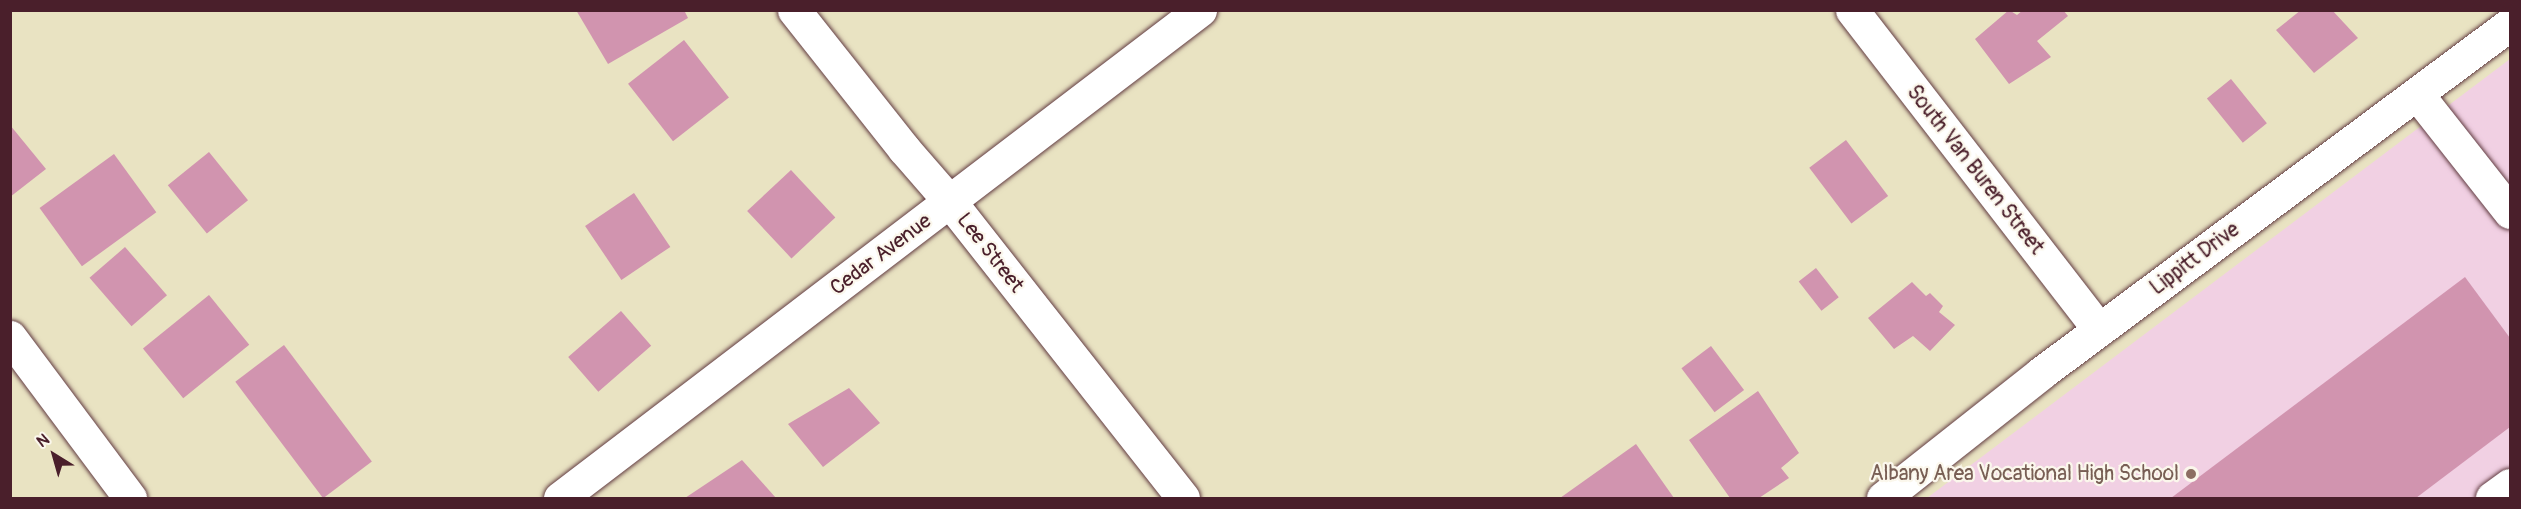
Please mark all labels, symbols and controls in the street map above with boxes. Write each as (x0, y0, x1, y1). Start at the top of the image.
street label: South Van Buren Street (1901, 80, 2049, 260)
street label: Lee Street (951, 208, 1029, 298)
street label: Cedar Avenue (826, 209, 936, 301)
street label: Lippitt Drive (2145, 217, 2245, 301)
north arrow (24, 425, 84, 485)
text: N (33, 429, 54, 452)
place label: Albany Area Vocational High School (1870, 461, 2179, 487)
marker: Albany Area Vocational High School (2184, 467, 2198, 481)

